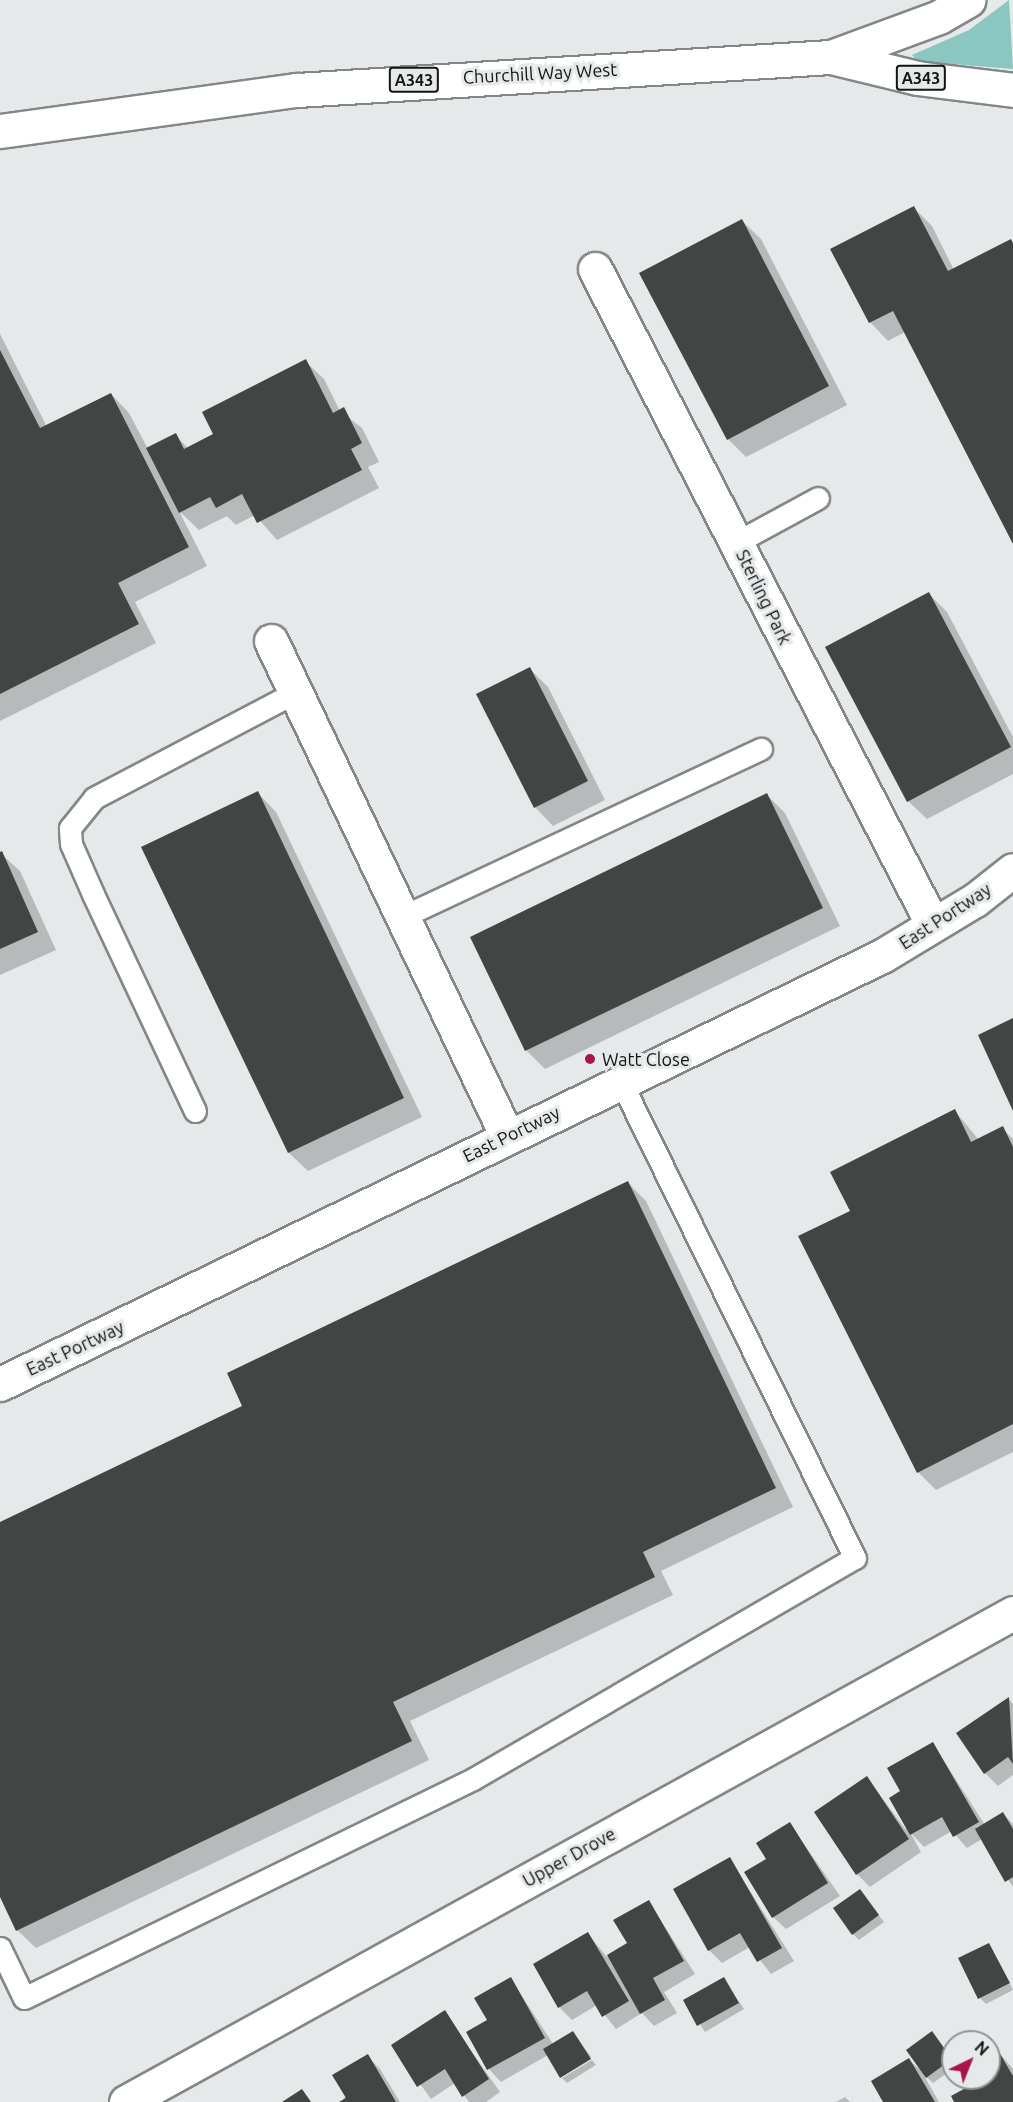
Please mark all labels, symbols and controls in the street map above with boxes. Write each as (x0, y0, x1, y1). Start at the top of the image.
street label: Churchill Way West (462, 58, 618, 88)
road number: A343 (896, 65, 946, 91)
road number: A343 (388, 67, 440, 93)
street label: Sterling Park (732, 546, 796, 648)
street label: East Portway (895, 878, 995, 954)
place label: Watt Close (602, 1048, 690, 1070)
marker: Watt Close (583, 1052, 597, 1066)
street label: East Portway (459, 1101, 563, 1167)
street label: East Portway (23, 1316, 127, 1380)
street label: Upper Drove (519, 1823, 619, 1891)
north arrow (941, 2030, 1001, 2090)
text: N (971, 2038, 992, 2059)

